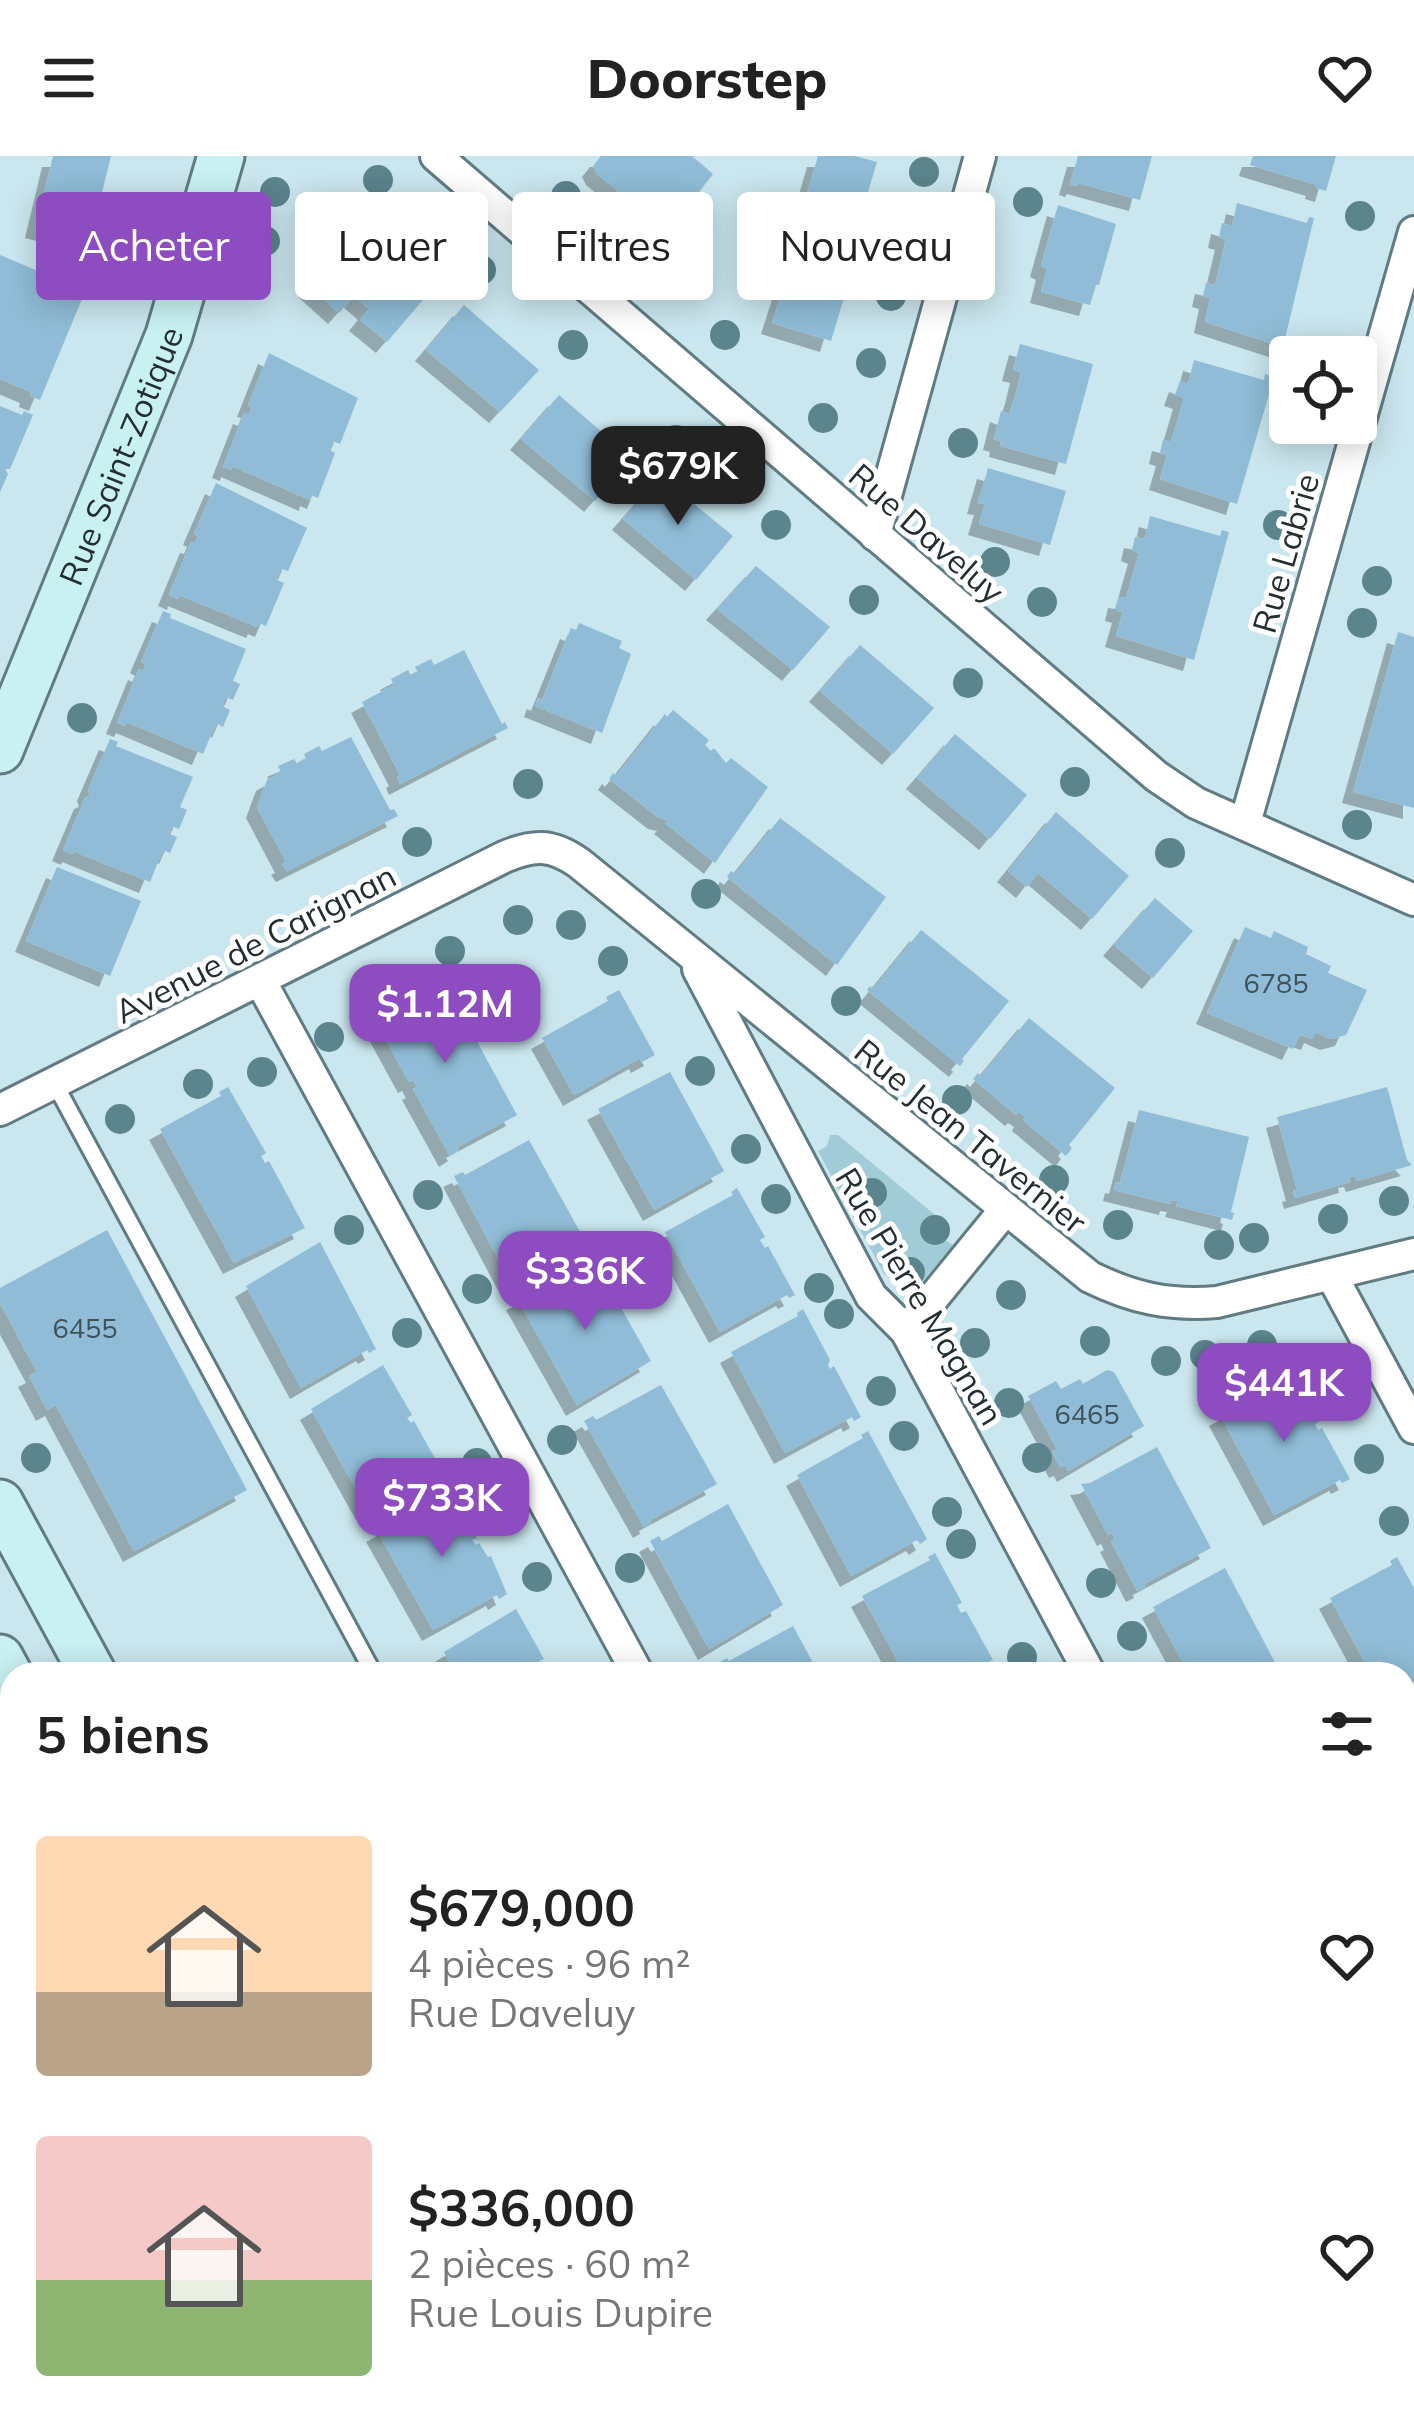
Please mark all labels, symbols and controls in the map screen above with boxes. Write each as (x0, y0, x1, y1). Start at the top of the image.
text: Doorstep (587, 44, 827, 112)
icon: menu (36, 45, 102, 111)
icon: heart (1312, 45, 1378, 111)
chip: Acheter (36, 192, 271, 300)
chip: Louer (295, 192, 488, 300)
chip: Filtres (512, 192, 713, 300)
chip: Nouveau (737, 192, 995, 300)
street label: Rue Saint-Zotique (49, 320, 191, 591)
map controls (1269, 336, 1377, 444)
button: locate (1269, 336, 1377, 444)
pin: $679K (594, 426, 762, 528)
text: $679K (618, 440, 738, 489)
street label: Rue Daveluy (841, 454, 1013, 612)
street label: Rue Labrie (1243, 469, 1327, 637)
street label: Avenue de Carignan (108, 854, 402, 1032)
pin: $1.12M (347, 964, 543, 1066)
house number: 6785 (1244, 966, 1308, 1000)
text: $1.12M (376, 978, 514, 1027)
street label: Rue Jean Tavernier (847, 1030, 1095, 1242)
street label: Rue Pierre Magnan (827, 1160, 1013, 1432)
pin: $336K (501, 1231, 669, 1333)
text: $336K (525, 1245, 645, 1294)
house number: 6455 (53, 1311, 117, 1345)
pin: $441K (1200, 1343, 1368, 1445)
text: $441K (1224, 1357, 1344, 1406)
house number: 6465 (1055, 1397, 1119, 1431)
pin: $733K (358, 1458, 526, 1560)
text: $733K (382, 1472, 502, 1521)
icon: filters (1314, 1701, 1380, 1767)
text: 5 biens (36, 1702, 210, 1766)
text: $679,000 (408, 1875, 635, 1939)
icon: home (132, 1884, 276, 2028)
icon: heart (1314, 1923, 1380, 1989)
text: 4 pièces · 96 m² (408, 1939, 690, 1988)
text: Rue Daveluy (408, 1988, 635, 2037)
text: $336,000 (408, 2175, 635, 2239)
icon: home (132, 2184, 276, 2328)
icon: heart (1314, 2223, 1380, 2289)
text: 2 pièces · 60 m² (408, 2239, 690, 2288)
text: Rue Louis Dupire (408, 2288, 713, 2337)

